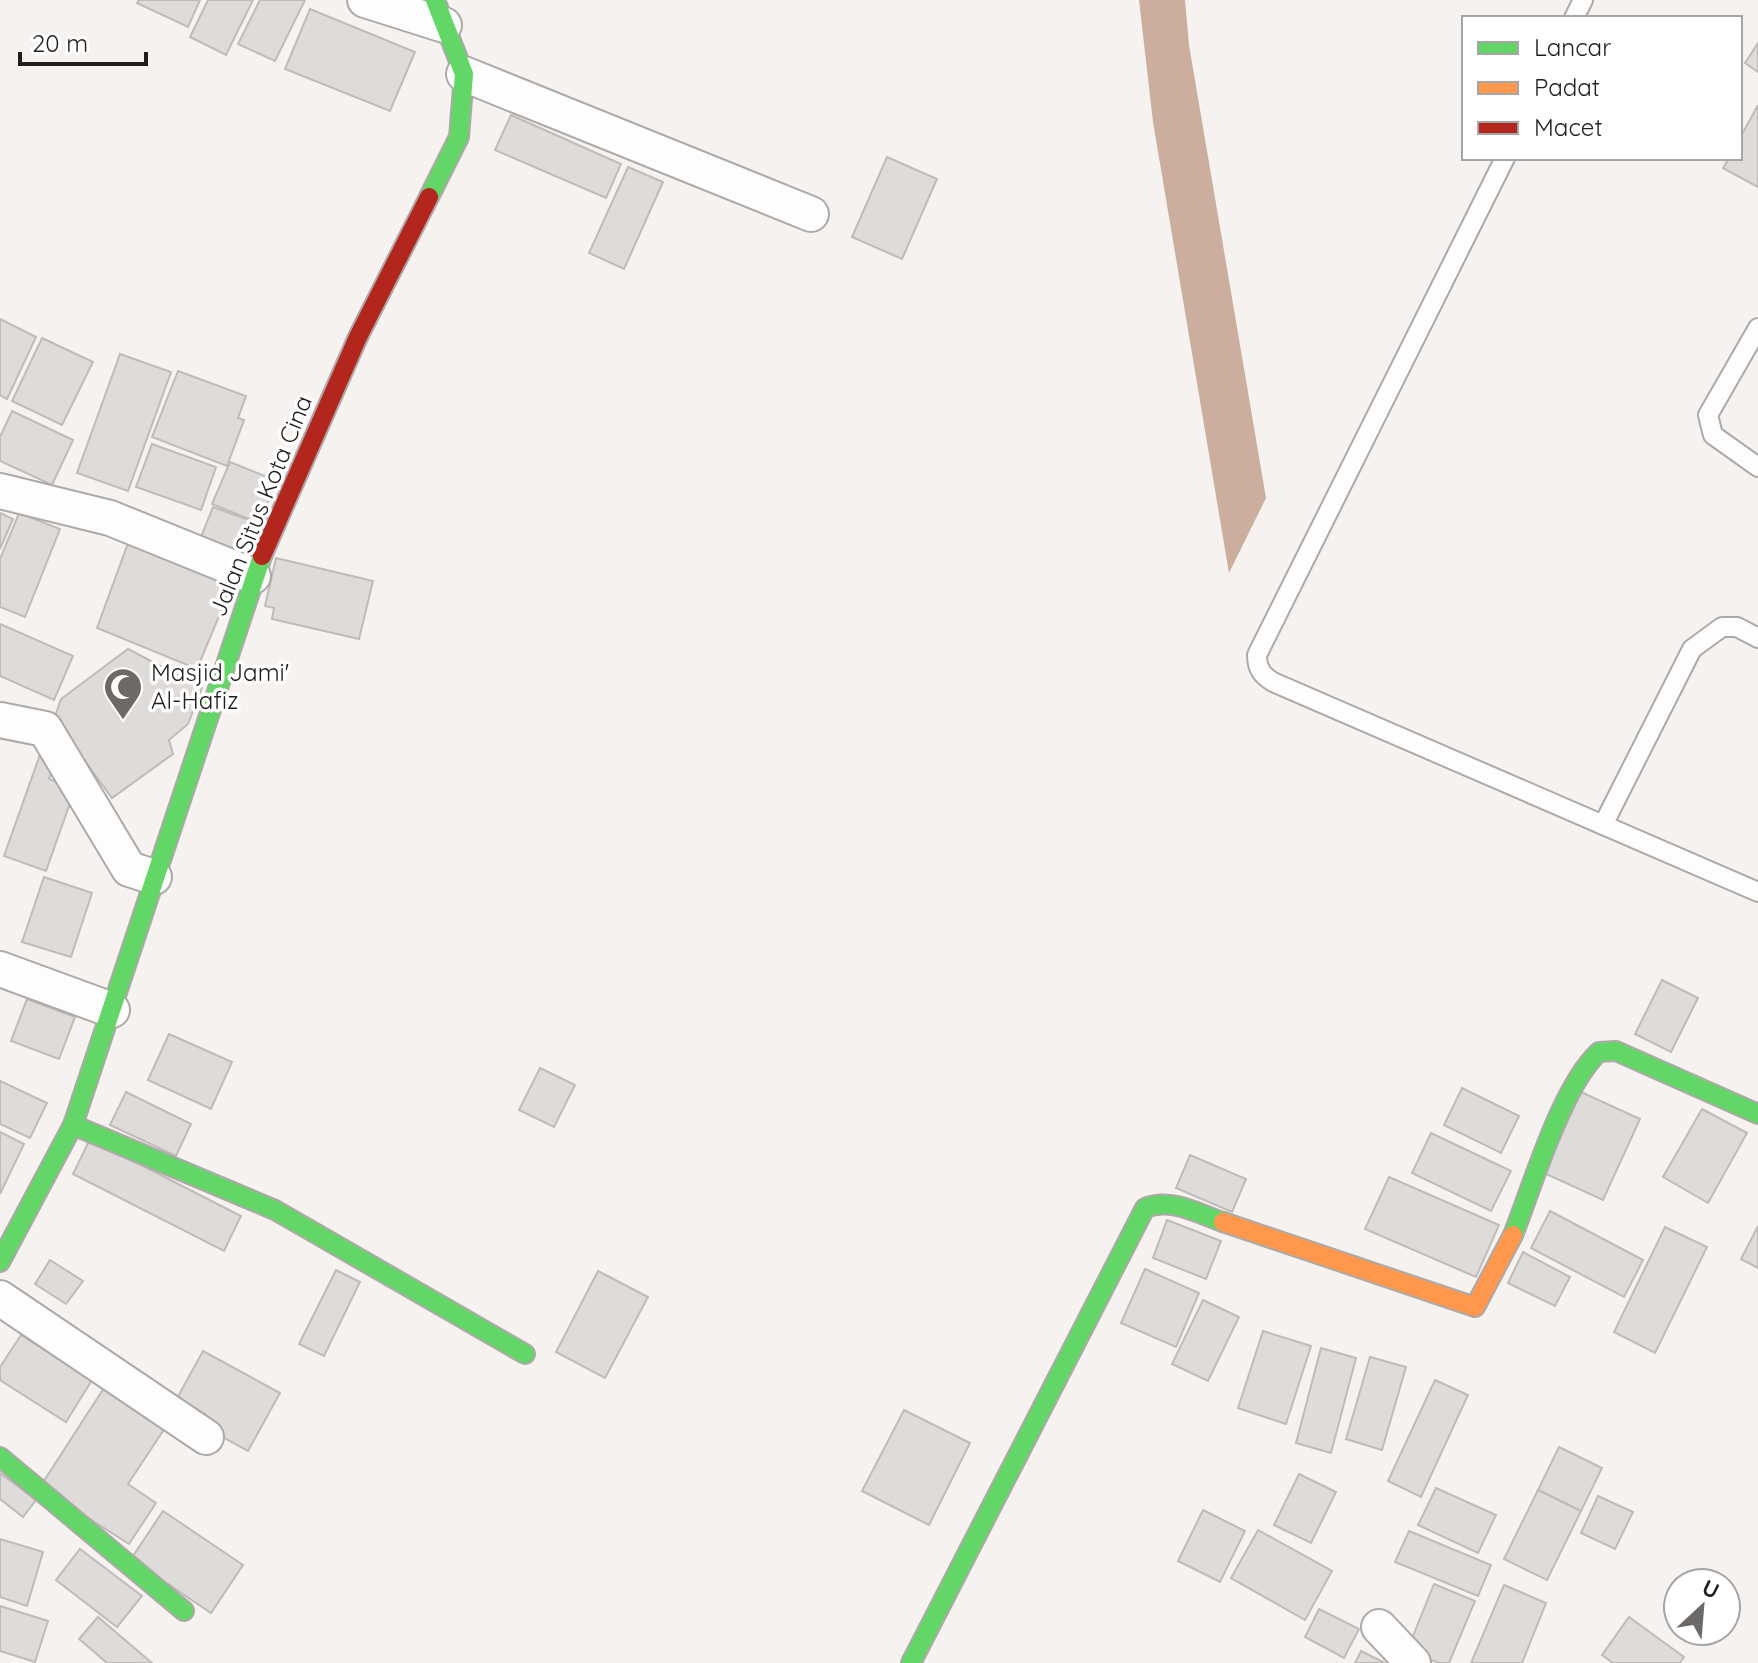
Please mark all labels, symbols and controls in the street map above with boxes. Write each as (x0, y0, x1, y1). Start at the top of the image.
scale bar (20, 16, 146, 66)
legend (1462, 16, 1742, 160)
text: 20 m (32, 28, 88, 58)
text: Lancar (1534, 32, 1611, 62)
text: Padat (1534, 72, 1600, 102)
text: Macet (1534, 112, 1603, 142)
street label: Jalan Situs Kota Cina (202, 391, 318, 620)
place label: Masjid Jami' Al-Hafiz (151, 657, 289, 715)
mosque icon: Masjid Jami' Al-Hafiz (102, 666, 144, 721)
north arrow (1662, 1567, 1742, 1647)
text: U (1698, 1573, 1724, 1605)

